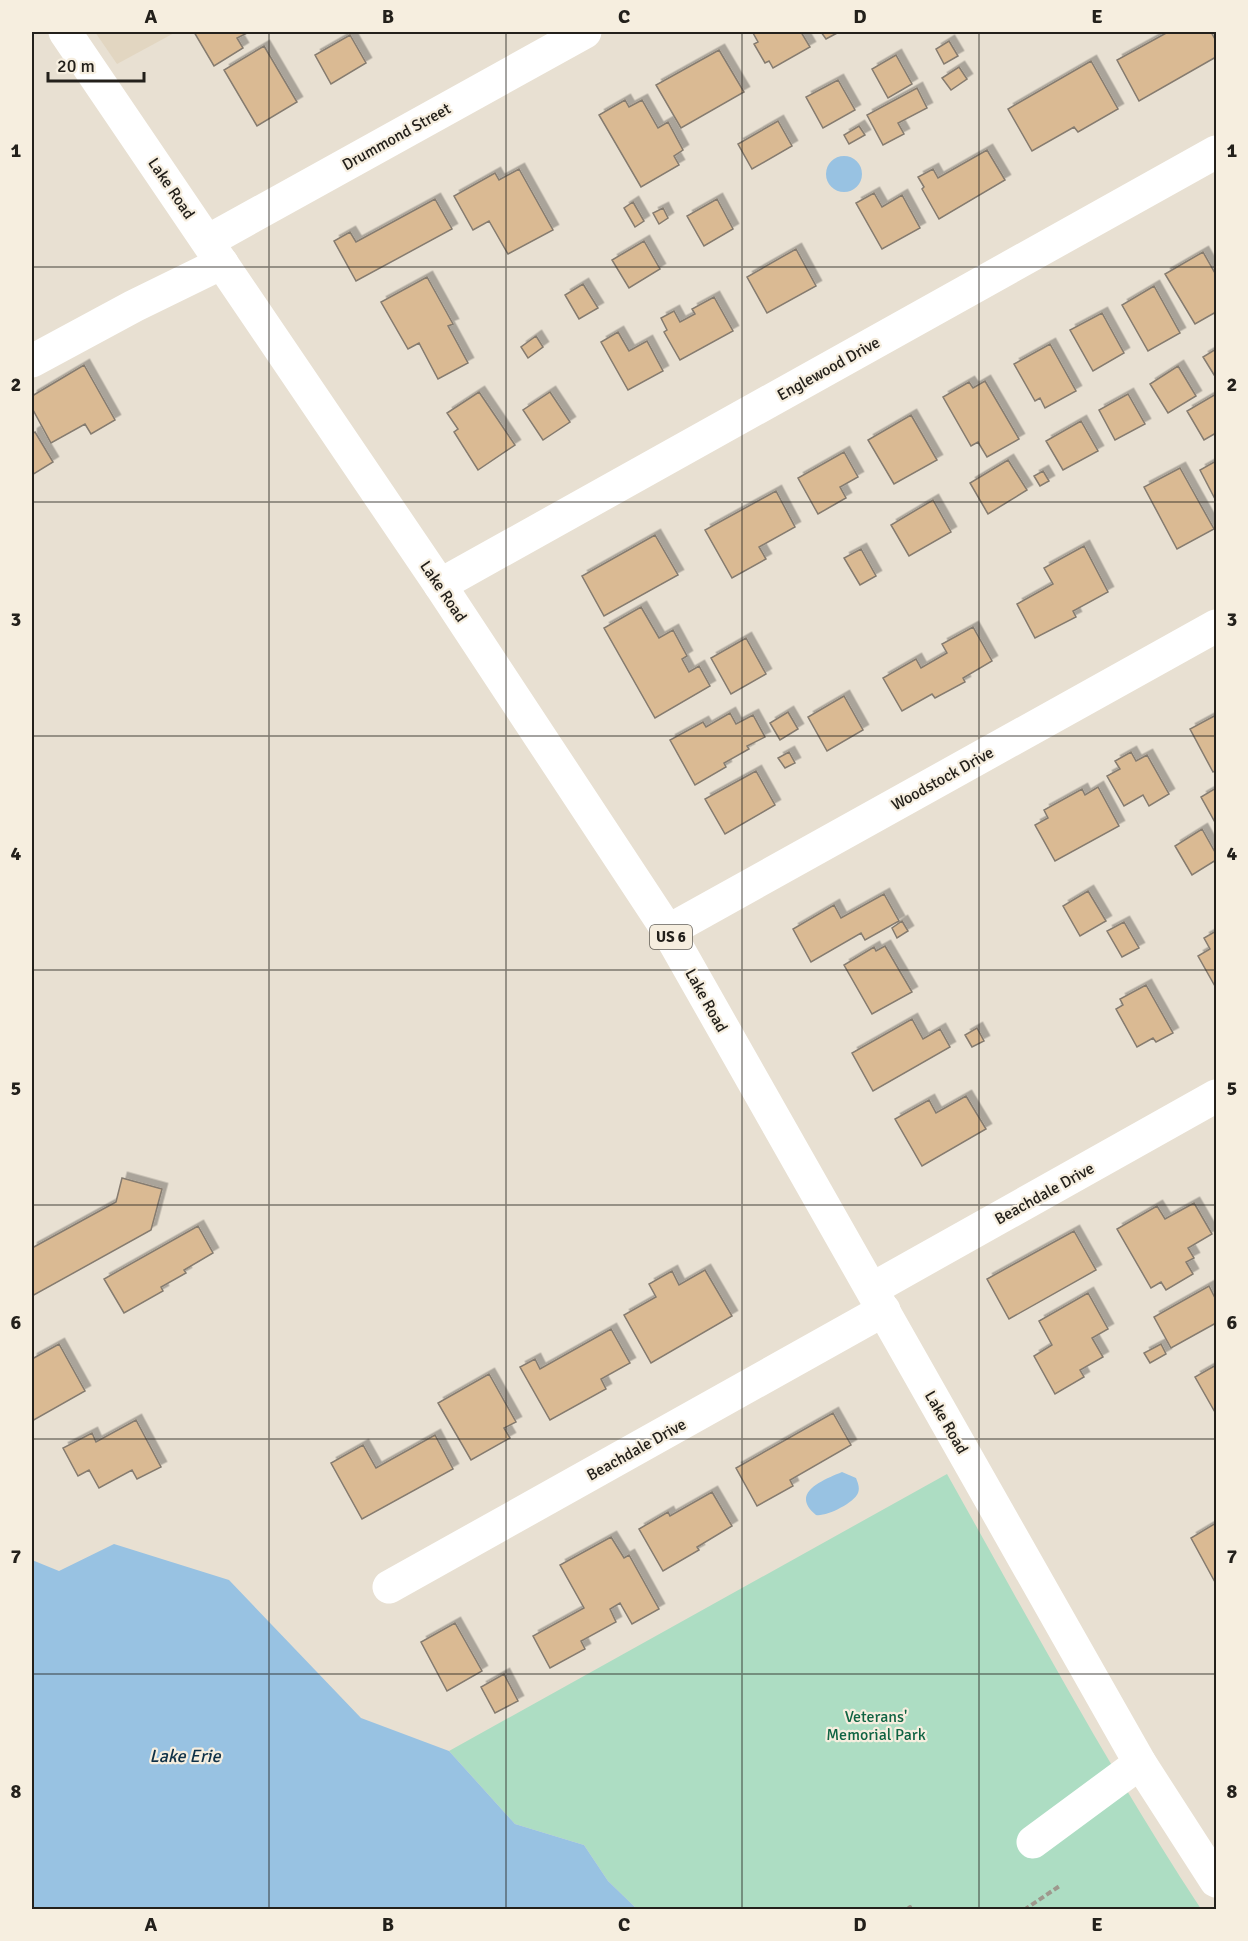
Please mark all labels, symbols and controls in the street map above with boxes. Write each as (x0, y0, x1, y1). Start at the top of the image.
text: A (145, 4, 158, 29)
text: B (382, 4, 394, 29)
text: C (618, 4, 630, 29)
text: D (853, 4, 867, 29)
text: E (1091, 4, 1103, 29)
scale bar (48, 45, 144, 83)
text: 20 m (57, 55, 95, 77)
street label: Drummond Street (339, 99, 455, 175)
text: 1 (11, 138, 22, 163)
text: 1 (1227, 138, 1238, 163)
street label: Lake Road (143, 154, 199, 223)
street label: Englewood Drive (774, 332, 883, 405)
text: 2 (11, 372, 21, 397)
text: 2 (1227, 372, 1237, 397)
street label: Lake Road (415, 557, 471, 626)
text: 3 (11, 607, 21, 632)
text: 3 (1227, 607, 1237, 632)
street label: Woodstock Drive (888, 743, 997, 815)
text: 4 (11, 841, 22, 866)
text: 4 (1227, 841, 1238, 866)
road number: US 6 (650, 925, 692, 949)
street label: Lake Road (680, 965, 732, 1036)
text: 5 (11, 1076, 21, 1101)
text: 5 (1227, 1076, 1237, 1101)
street label: Beachdale Drive (991, 1158, 1098, 1229)
text: 6 (11, 1310, 22, 1335)
text: 6 (1227, 1310, 1238, 1335)
street label: Lake Road (920, 1387, 972, 1458)
street label: Beachdale Drive (583, 1414, 690, 1485)
text: 7 (11, 1544, 22, 1569)
text: 7 (1227, 1544, 1238, 1569)
park label: Veterans' Memorial Park (826, 1707, 926, 1745)
water label: Lake Erie (150, 1745, 221, 1767)
text: 8 (11, 1779, 22, 1804)
text: 8 (1227, 1779, 1238, 1804)
text: A (145, 1912, 158, 1937)
text: B (382, 1912, 394, 1937)
text: C (618, 1912, 630, 1937)
text: D (853, 1912, 867, 1937)
text: E (1091, 1912, 1103, 1937)

